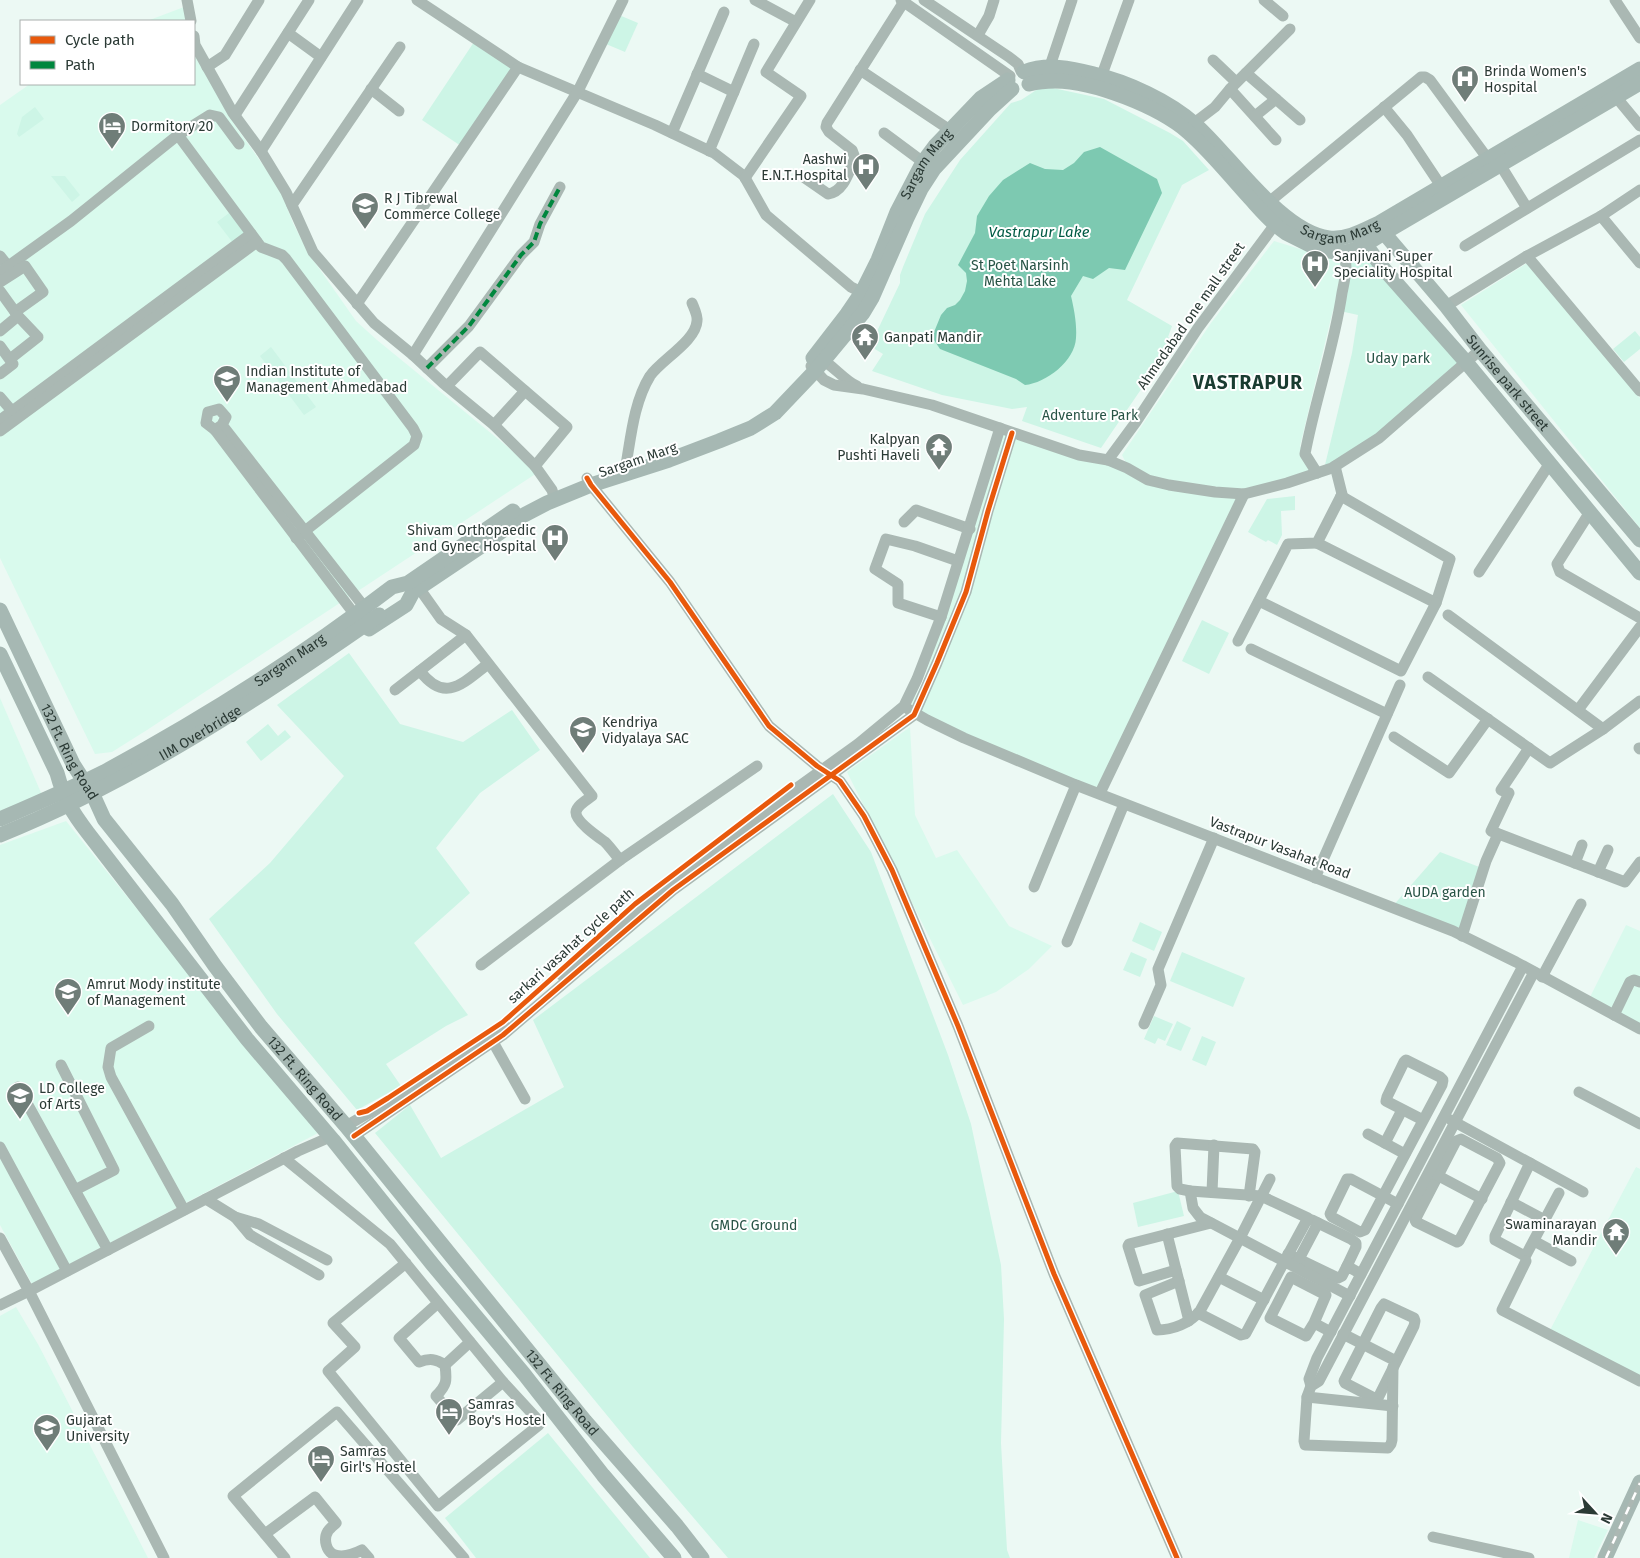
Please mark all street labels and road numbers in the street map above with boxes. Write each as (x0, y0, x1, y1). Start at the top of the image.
street label: Sargam Marg (897, 124, 956, 202)
street label: Sargam Marg (1298, 215, 1383, 247)
street label: Ahmedabad one mall street (1134, 238, 1249, 393)
street label: Sunrise park street (1463, 331, 1553, 435)
street label: Sargam Marg (597, 438, 680, 481)
street label: Sargam Marg (251, 630, 329, 690)
street label: 132 Ft. Ring Road (37, 701, 102, 803)
street label: IIM Overbridge (156, 701, 244, 764)
street label: Vastrapur Vasahat Road (1207, 813, 1353, 883)
street label: sarkari vasahat cycle path (504, 885, 638, 1007)
street label: 132 Ft. Ring Road (264, 1032, 346, 1124)
street label: 132 Ft. Ring Road (522, 1346, 602, 1439)

